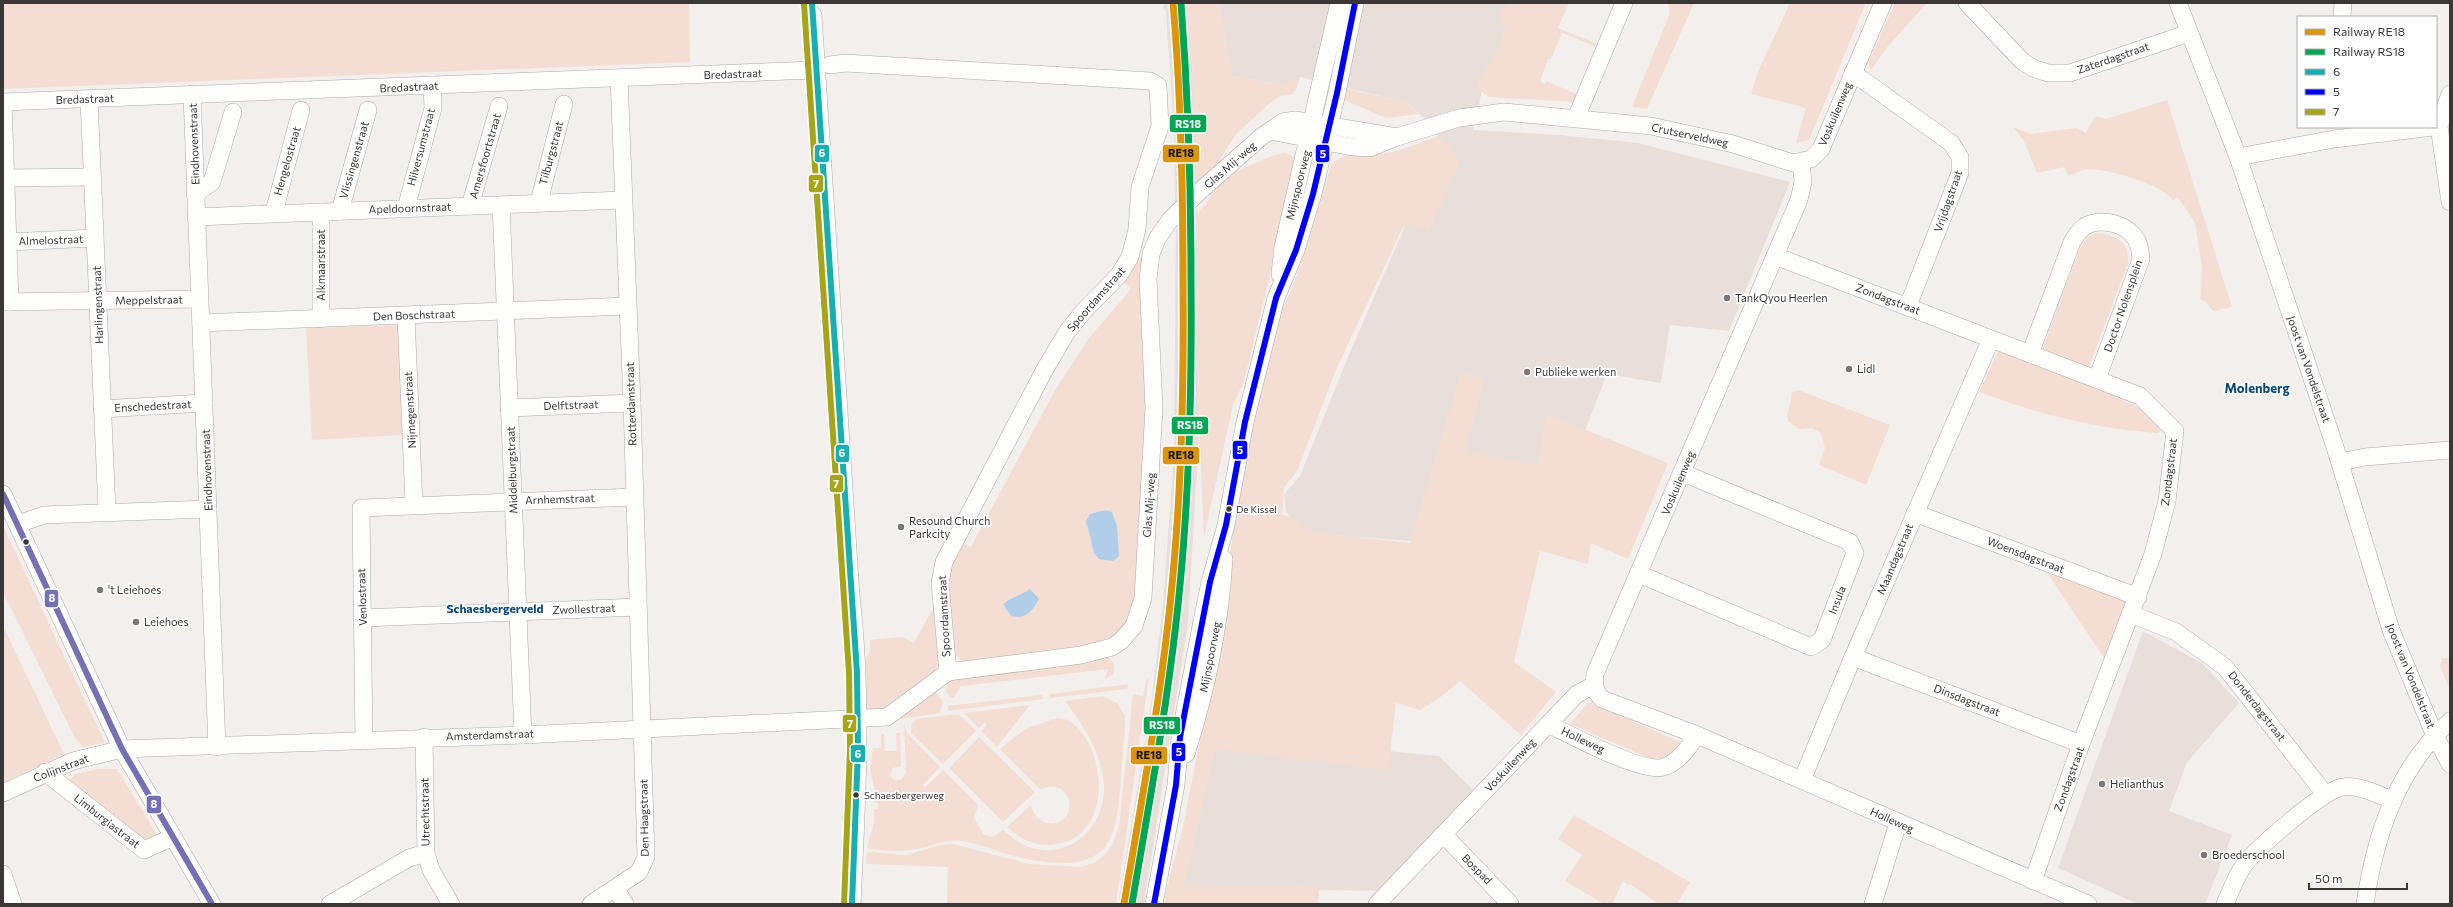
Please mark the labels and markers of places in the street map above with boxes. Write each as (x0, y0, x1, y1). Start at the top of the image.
place label: TankQyou Heerlen (1735, 291, 1828, 304)
marker: TankQyou Heerlen (1722, 293, 1732, 303)
place label: Lidl (1857, 362, 1875, 375)
marker: Lidl (1844, 364, 1854, 374)
place label: Publieke werken (1535, 365, 1616, 378)
marker: Publieke werken (1522, 367, 1532, 377)
place label: De Kissel (1236, 503, 1277, 515)
marker: De Kissel (1224, 504, 1234, 514)
place label: Resound Church Parkcity (909, 514, 990, 540)
marker: Resound Church Parkcity (896, 522, 906, 532)
unlabelled marker (21, 537, 31, 547)
place label: 't Leiehoes (108, 583, 161, 596)
marker: 't Leiehoes (95, 585, 105, 595)
place label: Leiehoes (144, 615, 188, 628)
marker: Leiehoes (131, 617, 141, 627)
place label: Helianthus (2110, 777, 2164, 790)
marker: Helianthus (2097, 779, 2107, 789)
place label: Schaesbergerweg (864, 789, 944, 801)
marker: Schaesbergerweg (851, 790, 861, 800)
place label: Broederschool (2212, 848, 2285, 861)
marker: Broederschool (2199, 850, 2209, 860)

